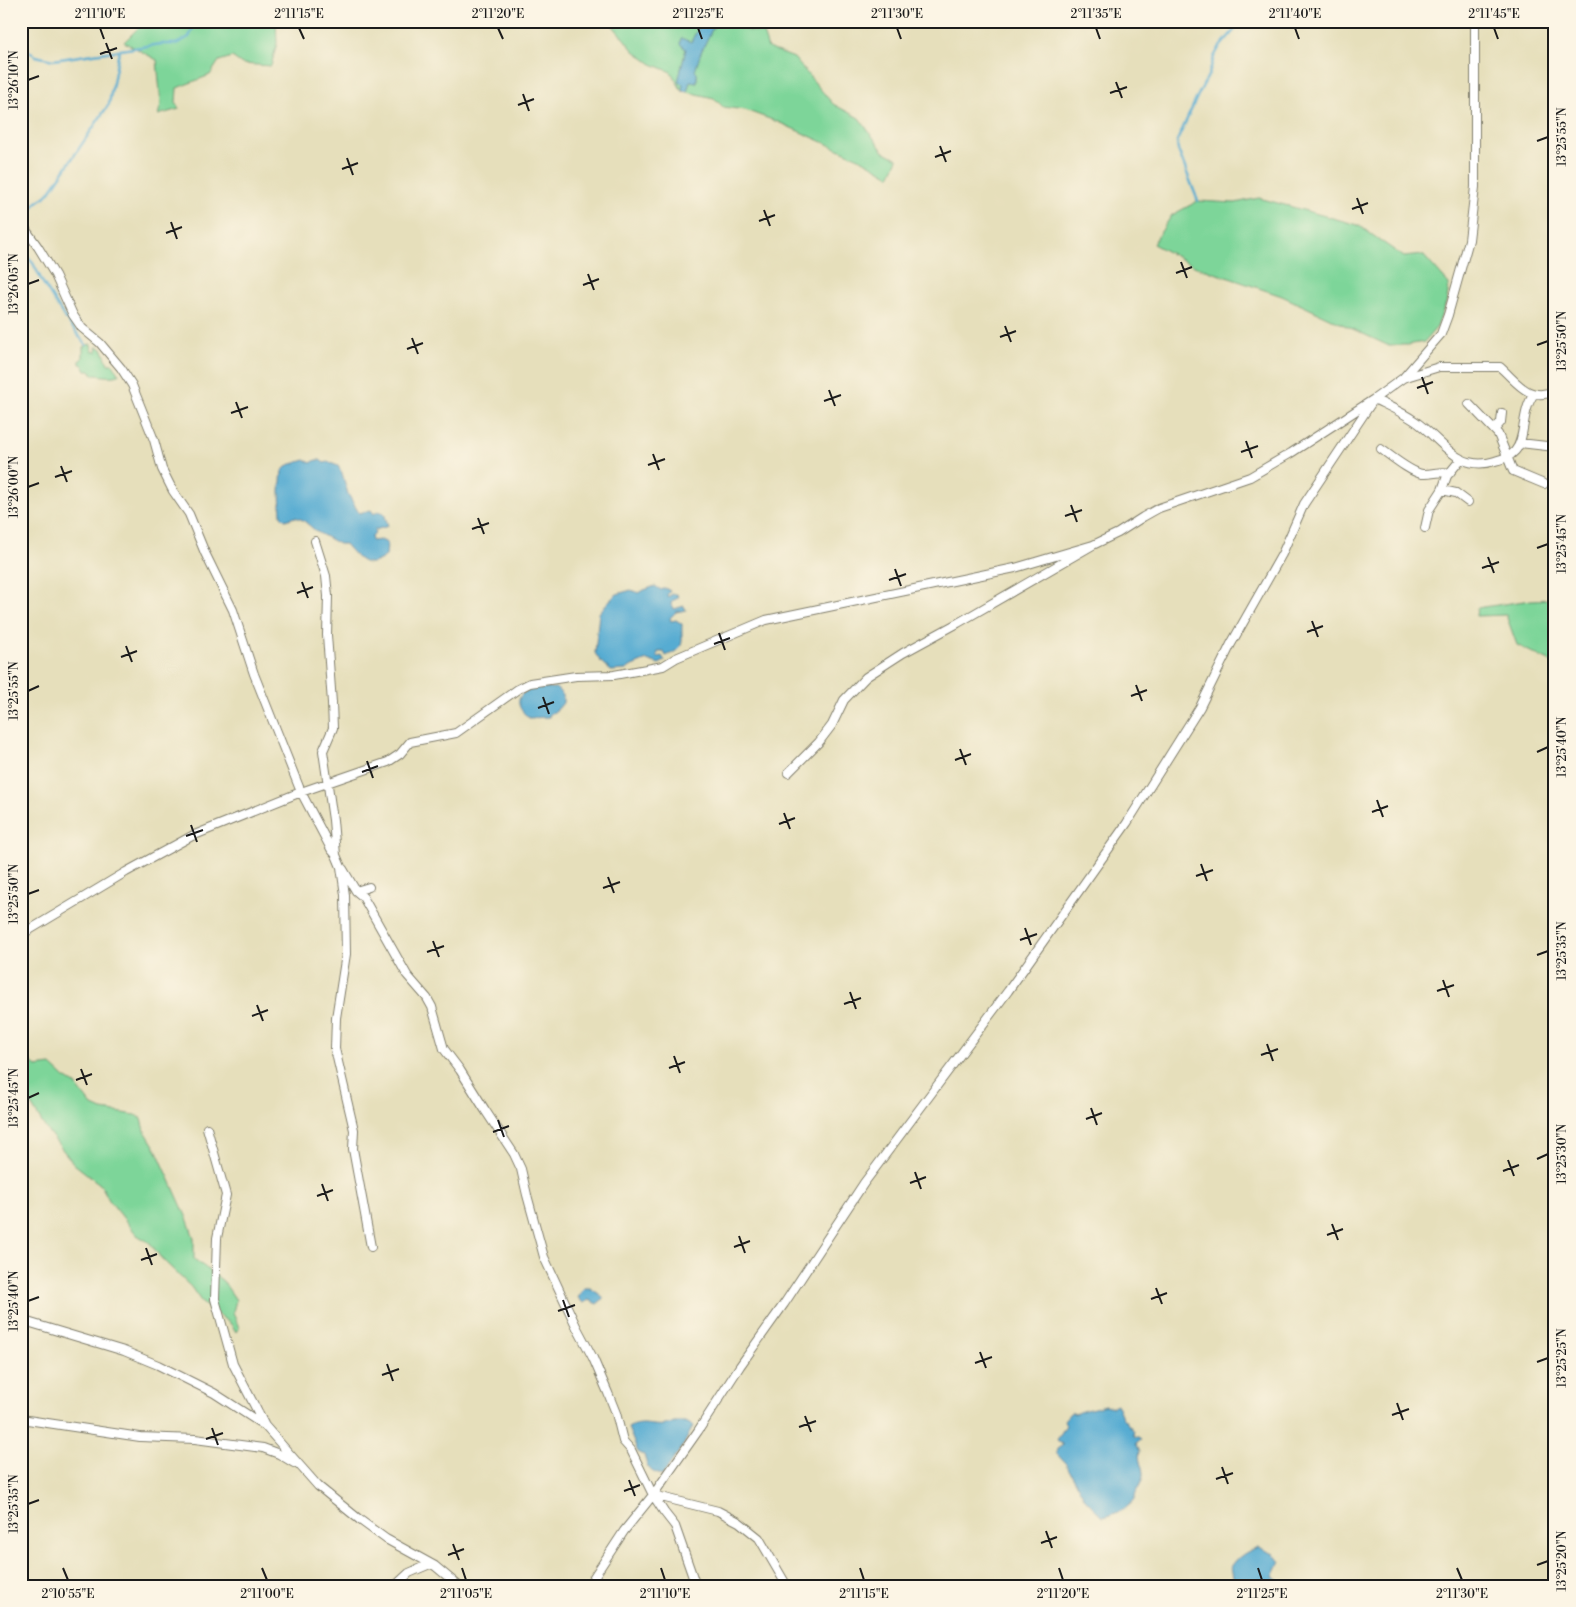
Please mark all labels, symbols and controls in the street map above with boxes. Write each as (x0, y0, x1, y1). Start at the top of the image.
text: 2°11'10"E (75, 7, 125, 22)
text: 2°11'15"E (274, 7, 324, 22)
text: 2°11'20"E (472, 7, 524, 22)
text: 2°11'25"E (672, 7, 724, 22)
text: 2°11'30"E (871, 7, 923, 22)
text: 2°11'35"E (1071, 7, 1121, 22)
text: 2°11'40"E (1269, 7, 1321, 22)
text: 2°11'45"E (1468, 7, 1520, 22)
text: 13°26'10"N (7, 50, 22, 110)
text: 13°25'55"N (1555, 107, 1570, 167)
text: 13°26'05"N (7, 253, 22, 315)
text: 13°25'50"N (1555, 311, 1570, 371)
text: 13°26'00"N (7, 456, 22, 518)
text: 13°25'45"N (1555, 514, 1570, 574)
text: 13°25'55"N (7, 661, 22, 721)
text: 13°25'40"N (1555, 716, 1570, 778)
text: 13°25'50"N (7, 864, 22, 924)
text: 13°25'35"N (1555, 921, 1570, 981)
text: 13°25'45"N (7, 1068, 22, 1128)
text: 13°25'30"N (1555, 1124, 1570, 1184)
text: 13°25'40"N (7, 1270, 22, 1332)
text: 13°25'25"N (1555, 1328, 1570, 1388)
text: 13°25'35"N (7, 1474, 22, 1534)
text: 13°25'20"N (1555, 1531, 1570, 1591)
text: 2°10'55"E (42, 1587, 94, 1602)
text: 2°11'00"E (240, 1587, 294, 1602)
text: 2°11'05"E (440, 1587, 492, 1602)
text: 2°11'10"E (640, 1587, 690, 1602)
text: 2°11'15"E (839, 1587, 889, 1602)
text: 2°11'20"E (1037, 1587, 1089, 1602)
text: 2°11'25"E (1236, 1587, 1288, 1602)
text: 2°11'30"E (1436, 1587, 1488, 1602)

